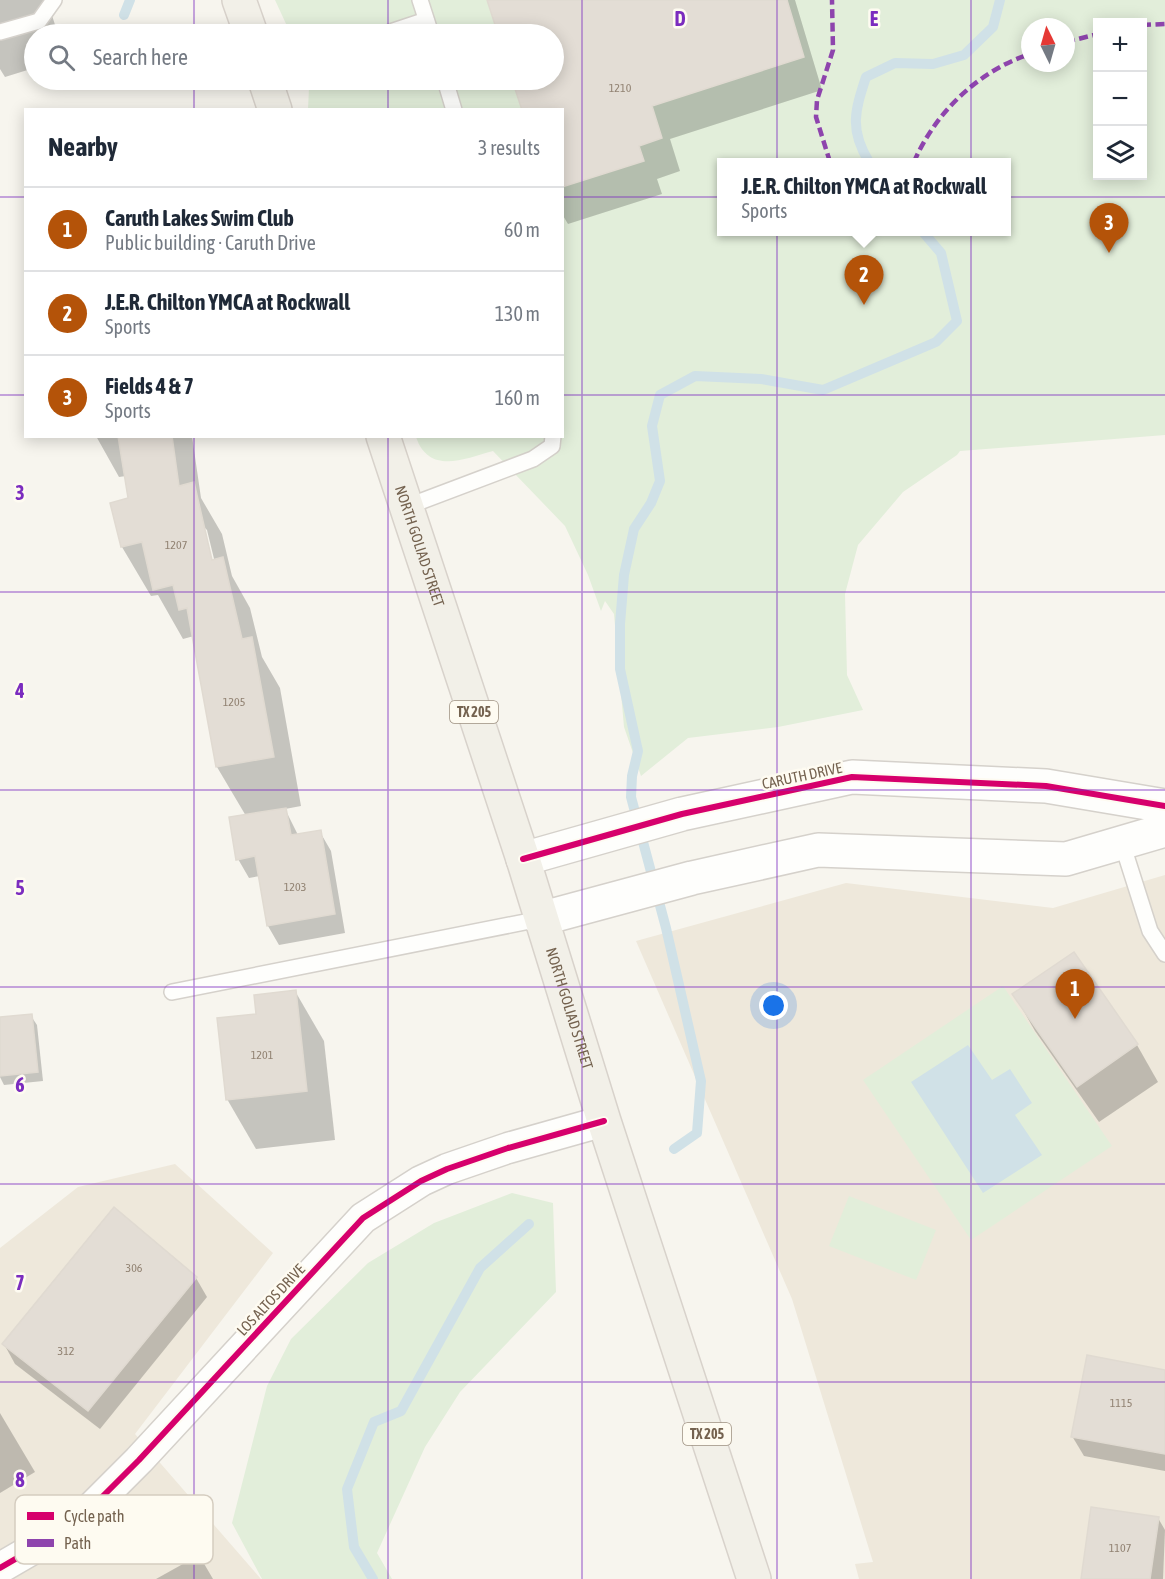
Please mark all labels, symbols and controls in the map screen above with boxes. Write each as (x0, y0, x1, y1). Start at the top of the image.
text: D (674, 7, 686, 30)
text: E (870, 7, 879, 30)
north arrow (1021, 18, 1075, 72)
map controls (1093, 18, 1147, 180)
button: + (1093, 18, 1147, 72)
search box (24, 24, 564, 90)
icon: search (45, 41, 78, 74)
text: Search here (93, 44, 188, 70)
button: − (1093, 72, 1147, 126)
house number: 1210 (609, 81, 632, 95)
button: layers (1093, 126, 1147, 180)
text: Nearby (48, 132, 118, 162)
text: 3 results (478, 136, 540, 159)
popup (717, 158, 1011, 236)
text: J.E.R. Chilton YMCA at Rockwall (741, 173, 987, 199)
text: Sports (741, 199, 787, 222)
pin: 3 (1090, 204, 1128, 253)
text: Caruth Lakes Swim Club (105, 205, 294, 231)
text: 1 (63, 218, 72, 241)
text: 60 m (504, 218, 540, 241)
text: Public building · Caruth Drive (105, 231, 316, 254)
pin: 2 (844, 256, 884, 305)
text: J.E.R. Chilton YMCA at Rockwall (105, 289, 350, 315)
text: 2 (63, 302, 72, 325)
text: 130 m (495, 302, 540, 325)
text: Sports (105, 315, 151, 338)
text: Fields 4 & 7 (105, 373, 194, 399)
text: 3 (63, 386, 72, 409)
text: 160 m (495, 386, 540, 409)
text: Sports (105, 399, 151, 422)
text: 3 (15, 481, 25, 504)
street label: NORTH GOLIAD STREET (392, 483, 448, 609)
house number: 1207 (165, 538, 188, 552)
text: 4 (14, 679, 25, 702)
house number: 1205 (223, 695, 245, 709)
road number: TX 205 (450, 701, 498, 723)
street label: CARUTH DRIVE (760, 759, 844, 792)
text: 5 (15, 876, 25, 899)
house number: 1203 (284, 880, 306, 894)
street label: NORTH GOLIAD STREET (543, 945, 597, 1072)
pin: 1 (1056, 970, 1094, 1019)
your location (759, 991, 788, 1020)
house number: 1201 (251, 1048, 274, 1062)
text: 6 (15, 1073, 25, 1096)
street label: LOS ALTOS DRIVE (233, 1260, 308, 1339)
house number: 306 (126, 1261, 143, 1275)
text: 7 (15, 1271, 25, 1294)
house number: 312 (58, 1344, 74, 1358)
house number: 1115 (1110, 1396, 1132, 1410)
road number: TX 205 (683, 1423, 731, 1445)
text: 8 (15, 1468, 25, 1491)
legend (15, 1495, 213, 1564)
text: Cycle path (64, 1507, 124, 1526)
text: Path (64, 1534, 91, 1552)
house number: 1107 (1109, 1541, 1132, 1555)

